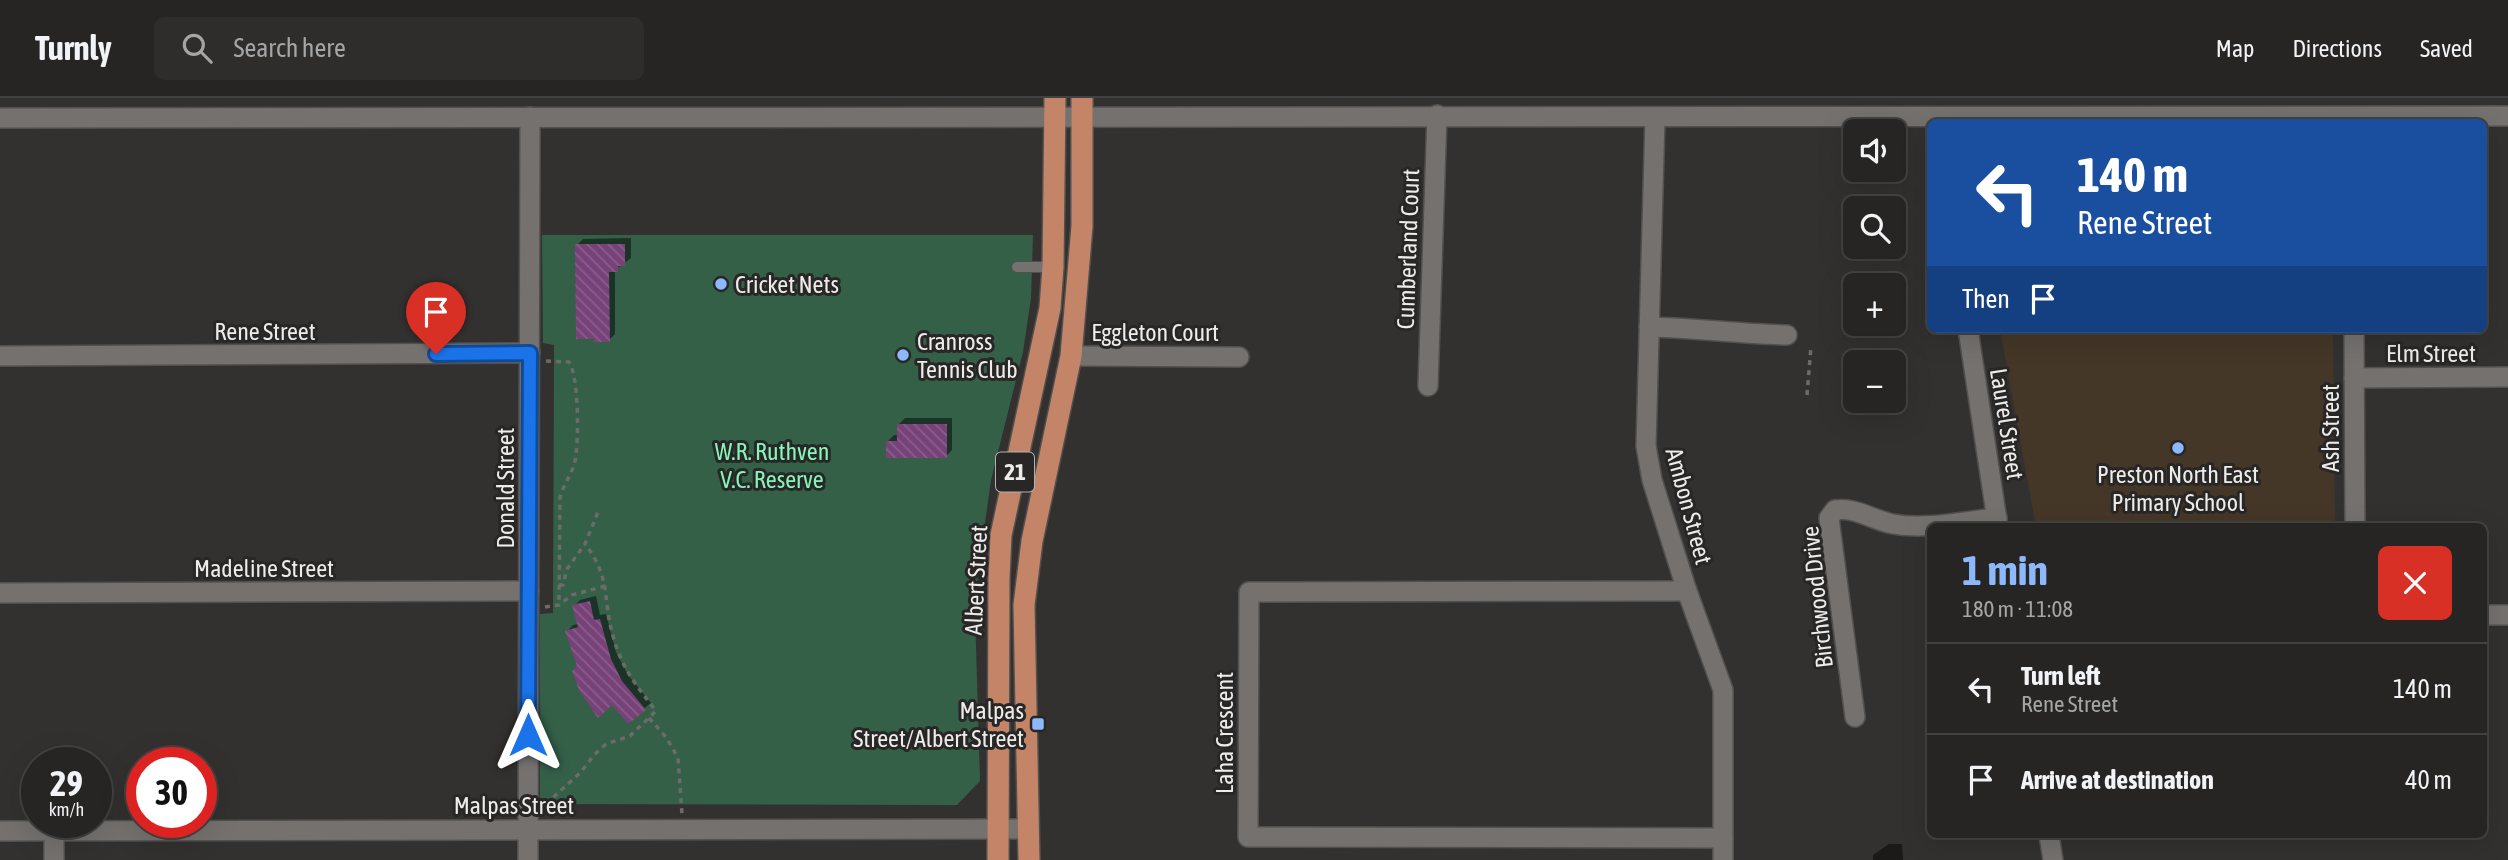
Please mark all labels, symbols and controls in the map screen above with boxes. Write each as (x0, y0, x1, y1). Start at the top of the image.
search box (154, 17, 644, 80)
text: Turnly (35, 29, 112, 67)
icon: search (178, 29, 216, 67)
text: Search here (234, 33, 346, 63)
text: Map (2216, 35, 2254, 62)
text: Directions (2292, 35, 2382, 62)
text: Saved (2420, 35, 2473, 62)
map controls (1843, 119, 1906, 413)
button: sound (1843, 119, 1906, 182)
text: 140 m (2077, 146, 2188, 202)
icon: left (1962, 147, 2053, 238)
street label: Cumberland Court (1392, 168, 1424, 330)
button: search (1843, 196, 1906, 259)
text: Rene Street (2077, 204, 2212, 241)
place label: Cricket Nets (735, 271, 839, 298)
button: + (1843, 273, 1906, 336)
marker: Cricket Nets (713, 276, 729, 292)
icon: arrive (2024, 280, 2062, 318)
pin (406, 282, 466, 354)
text: Then (1962, 284, 2010, 314)
icon: arrive (417, 293, 455, 331)
street label: Rene Street (214, 318, 316, 345)
street label: Eggleton Court (1091, 319, 1219, 346)
place label: Cranross Tennis Club (917, 328, 1018, 383)
street label: Elm Street (2386, 340, 2476, 367)
marker: Cranross Tennis Club (895, 347, 911, 363)
button: − (1843, 350, 1906, 413)
street label: Laurel Street (1985, 366, 2029, 482)
street label: Ash Street (2317, 384, 2344, 472)
street label: Donald Street (492, 427, 519, 548)
park label: W.R. Ruthven V.C. Reserve (715, 438, 829, 493)
marker: Preston North East Primary School (2170, 440, 2186, 456)
street label: Ambon Street (1661, 445, 1717, 567)
road number: 21 (996, 452, 1034, 492)
place label: Preston North East Primary School (2097, 461, 2259, 516)
street label: Albert Street (960, 524, 992, 636)
street label: Birchwood Drive (1796, 525, 1838, 669)
text: 1 min (1962, 546, 2048, 594)
button: close (2378, 546, 2452, 620)
street label: Madeline Street (194, 555, 334, 582)
text: 180 m · 11:08 (1962, 596, 2073, 622)
text: Turn left (2021, 661, 2101, 691)
icon: left (1962, 670, 2000, 708)
street label: Laha Crescent (1211, 672, 1238, 794)
text: 140 m (2393, 674, 2452, 704)
text: Rene Street (2021, 691, 2118, 717)
place label: Malpas Street/Albert Street (853, 697, 1024, 752)
position arrow (491, 698, 565, 772)
marker: Malpas Street/Albert Street (1030, 716, 1046, 732)
speed limit sign: 30 (126, 747, 217, 838)
icon: arrive (1962, 761, 2000, 799)
text: 29 (50, 763, 83, 803)
text: Arrive at destination (2021, 765, 2214, 795)
text: 40 m (2405, 765, 2452, 795)
street label: Malpas Street (454, 792, 574, 819)
text: km/h (49, 799, 84, 820)

